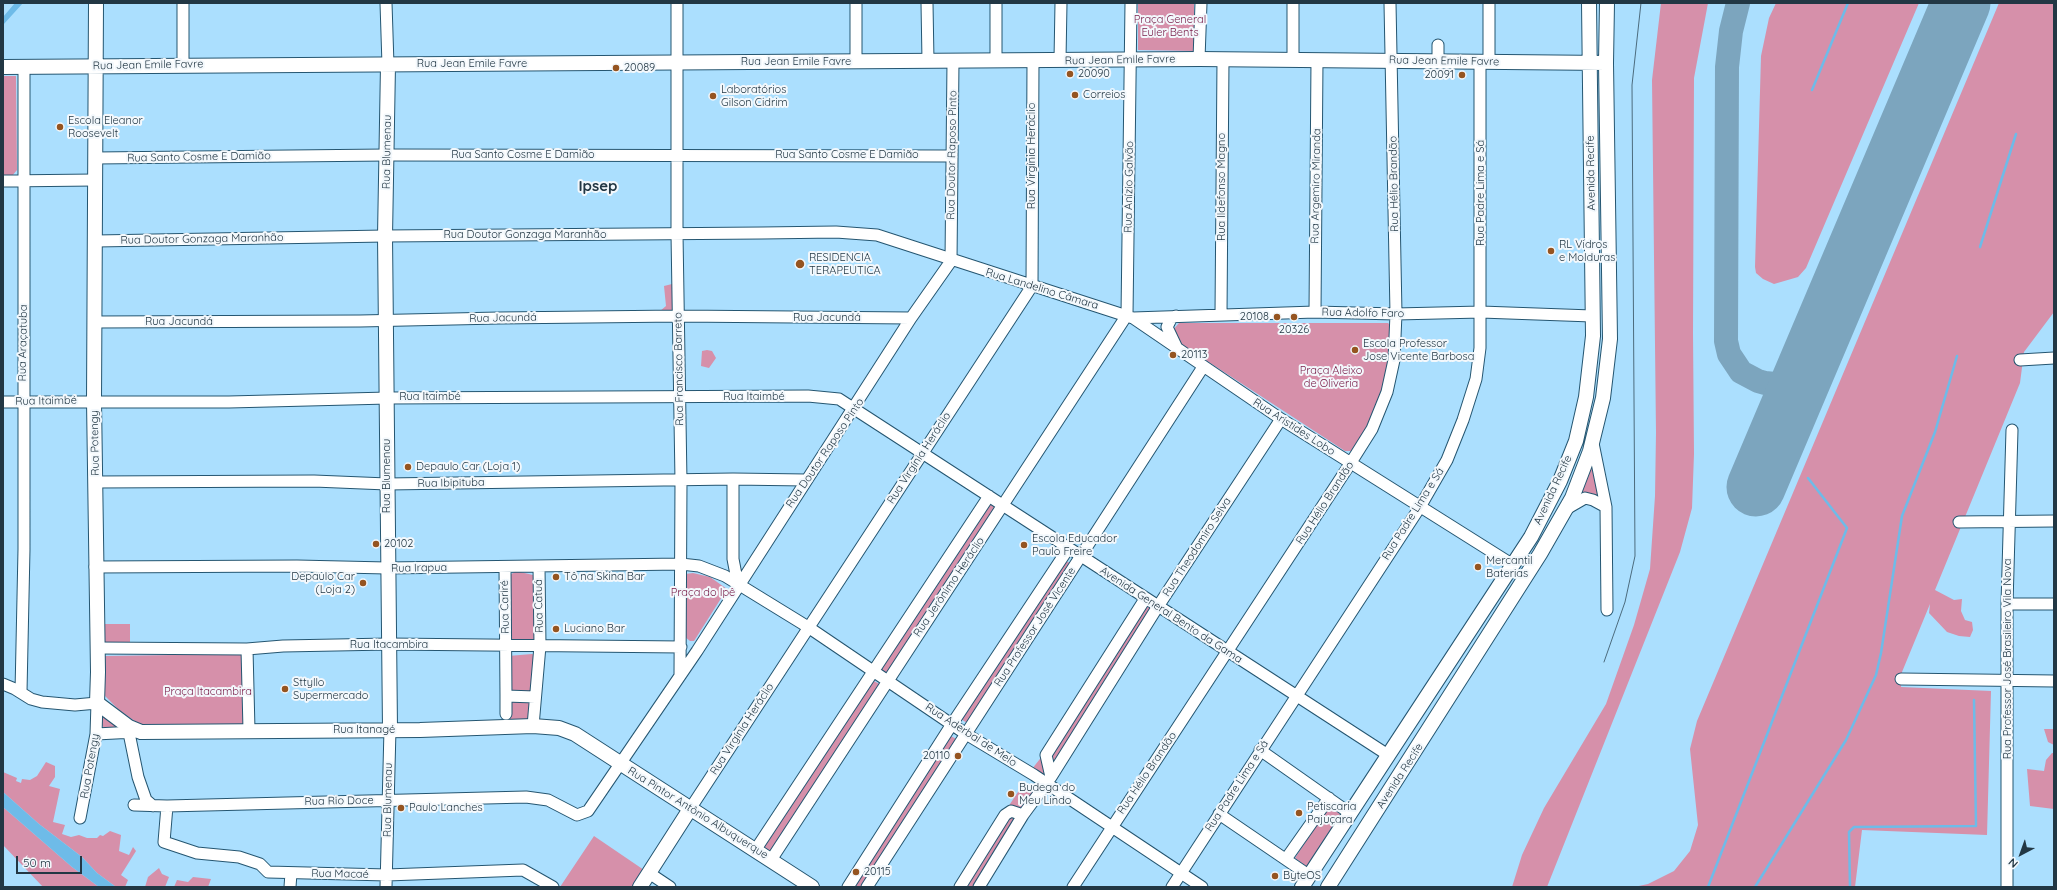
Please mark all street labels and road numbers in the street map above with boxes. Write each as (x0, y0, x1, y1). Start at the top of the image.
street label: Rua Jean Emile Favre (1065, 52, 1175, 68)
street label: Rua Jean Emile Favre (1389, 53, 1499, 69)
street label: Rua Jean Emile Favre (741, 55, 851, 69)
street label: Rua Jean Emile Favre (93, 57, 203, 73)
street label: Rua Jean Emile Favre (417, 57, 527, 71)
street label: Rua Doutor Raposo Pinto (944, 90, 960, 220)
street label: Rua Virgínia Heráclio (1025, 103, 1039, 209)
street label: Rua Blumenau (380, 115, 394, 189)
street label: Rua Argemiro Miranda (1308, 128, 1324, 244)
street label: Rua Ildefonso Magno (1215, 133, 1229, 241)
street label: Avenida Recife (1584, 135, 1598, 211)
street label: Rua Hélio Brandão (1387, 136, 1401, 232)
street label: Rua Padre Lima e Sá (1474, 140, 1488, 246)
street label: Rua Anízio Galvão (1122, 141, 1136, 233)
street label: Rua Santo Cosme E Damião (451, 148, 595, 162)
street label: Rua Santo Cosme E Damião (775, 148, 919, 162)
street label: Rua Santo Cosme E Damião (127, 149, 271, 165)
street label: Rua Doutor Gonzaga Maranhão (443, 228, 607, 242)
street label: Rua Doutor Gonzaga Maranhão (120, 231, 284, 247)
street label: Rua Landelino Câmara (984, 266, 1100, 312)
street label: Rua Araçatuba (16, 305, 30, 381)
street label: Rua Adolfo Faro (1322, 306, 1404, 320)
street label: Rua Jacundá (469, 311, 537, 325)
street label: Rua Jacundá (793, 311, 861, 325)
street label: Rua Francisco Barreto (671, 312, 687, 426)
street label: Rua Jacundá (145, 315, 213, 329)
street label: Rua Itaimbé (399, 390, 461, 404)
street label: Rua Itaimbé (723, 390, 785, 404)
street label: Rua Itaimbé (15, 394, 77, 408)
street label: Rua Doutor Raposo Pinto (783, 396, 867, 510)
street label: Rua Aristides Lobo (1251, 396, 1337, 458)
street label: Rua Potengy (88, 410, 102, 476)
street label: Rua Virgínia Heráclio (884, 410, 954, 506)
street label: Rua Blumenau (380, 439, 394, 513)
street label: Avenida Recife (1531, 453, 1575, 527)
street label: Rua Hélio Brandão (1293, 459, 1357, 547)
street label: Rua Padre Lima e Sá (1379, 465, 1447, 563)
street label: Rua Ibipituba (417, 476, 485, 490)
street label: Rua Theodomiro Selva (1160, 495, 1234, 599)
street label: Rua Jerônimo Heráclio (911, 535, 987, 639)
street label: Rua Professor José Brasileiro Vila Nova (2001, 559, 2015, 759)
street label: Rua Irapua (391, 561, 447, 575)
street label: Avenida General Bento da Gama (1097, 564, 1245, 666)
street label: Rua Professor José Vicente (991, 565, 1079, 689)
street label: Rua Catuá (532, 579, 546, 633)
street label: Rua Cariré (498, 580, 512, 634)
street label: Rua Itacambira (350, 638, 428, 652)
street label: Rua Virgínia Heráclio (707, 681, 777, 777)
street label: Rua Aderbal de Melo (923, 700, 1019, 770)
street label: Rua Itanagé (333, 723, 395, 737)
street label: Rua Hélio Brandão (1115, 729, 1179, 817)
street label: Rua Potengy (78, 733, 102, 799)
street label: Rua Padre Lima e Sá (1203, 738, 1271, 834)
street label: Avenida Recife (1374, 741, 1426, 811)
street label: Rua Blumenau (381, 763, 395, 837)
street label: Rua Pintor Antônio Albuquerque (625, 764, 771, 862)
street label: Rua Rio Doce (304, 794, 374, 808)
street label: Rua Macaé (311, 867, 369, 881)

